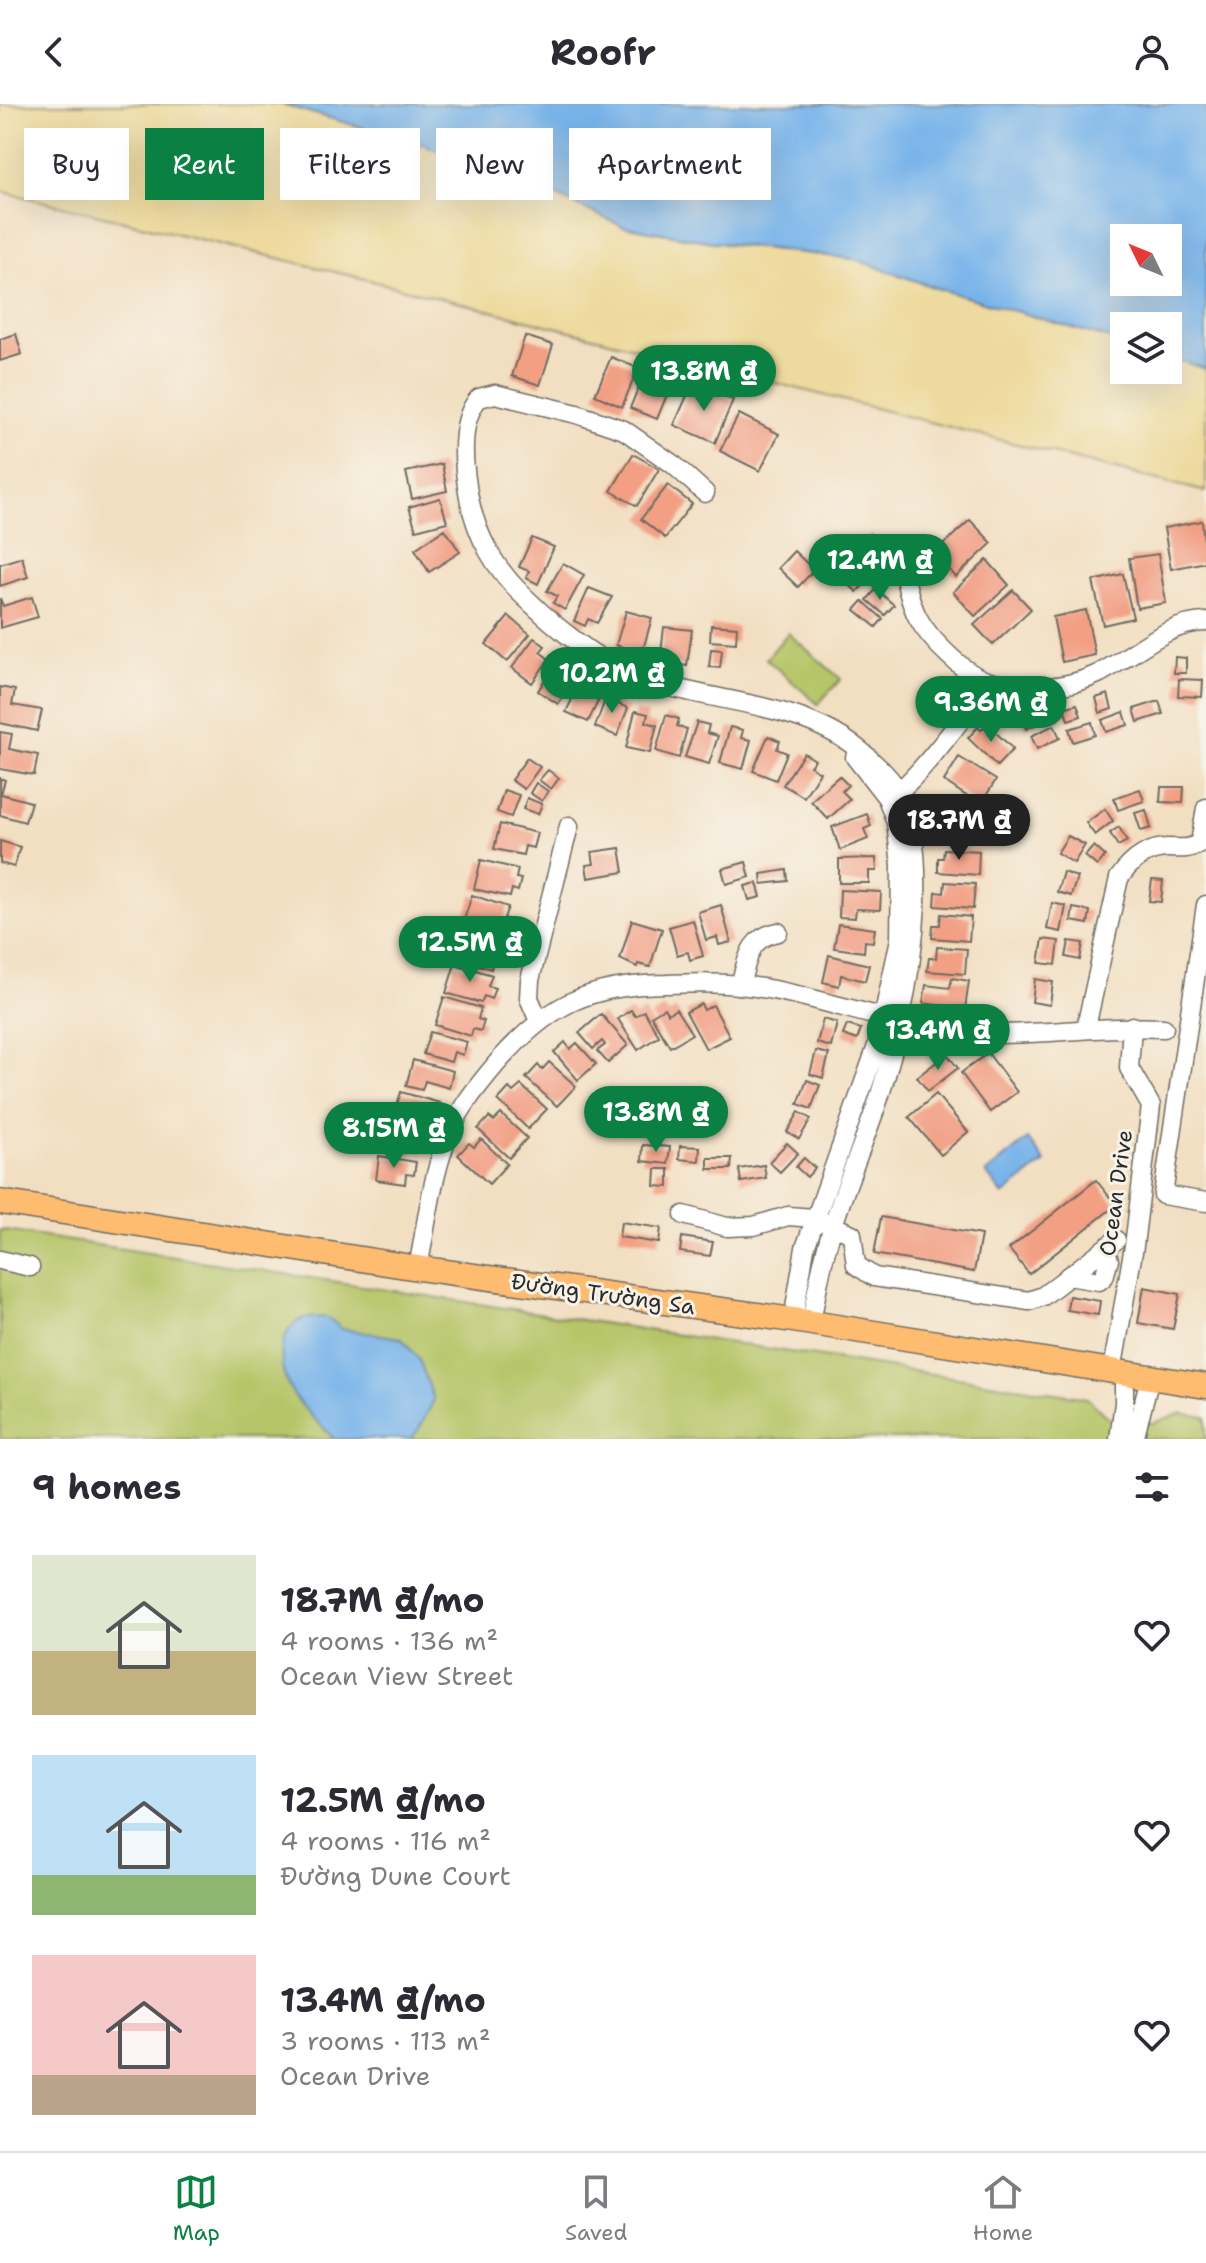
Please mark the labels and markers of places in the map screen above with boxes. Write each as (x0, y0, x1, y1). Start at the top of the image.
pin: 13.8M ₫ (630, 345, 778, 413)
pin: 12.4M ₫ (806, 534, 954, 602)
pin: 10.2M ₫ (538, 647, 686, 715)
pin: 9.36M ₫ (917, 676, 1065, 744)
pin: 18.7M ₫ (885, 794, 1033, 862)
pin: 12.5M ₫ (396, 916, 544, 984)
pin: 13.4M ₫ (864, 1004, 1012, 1072)
pin: 13.8M ₫ (582, 1086, 730, 1154)
pin: 8.15M ₫ (320, 1102, 468, 1170)

